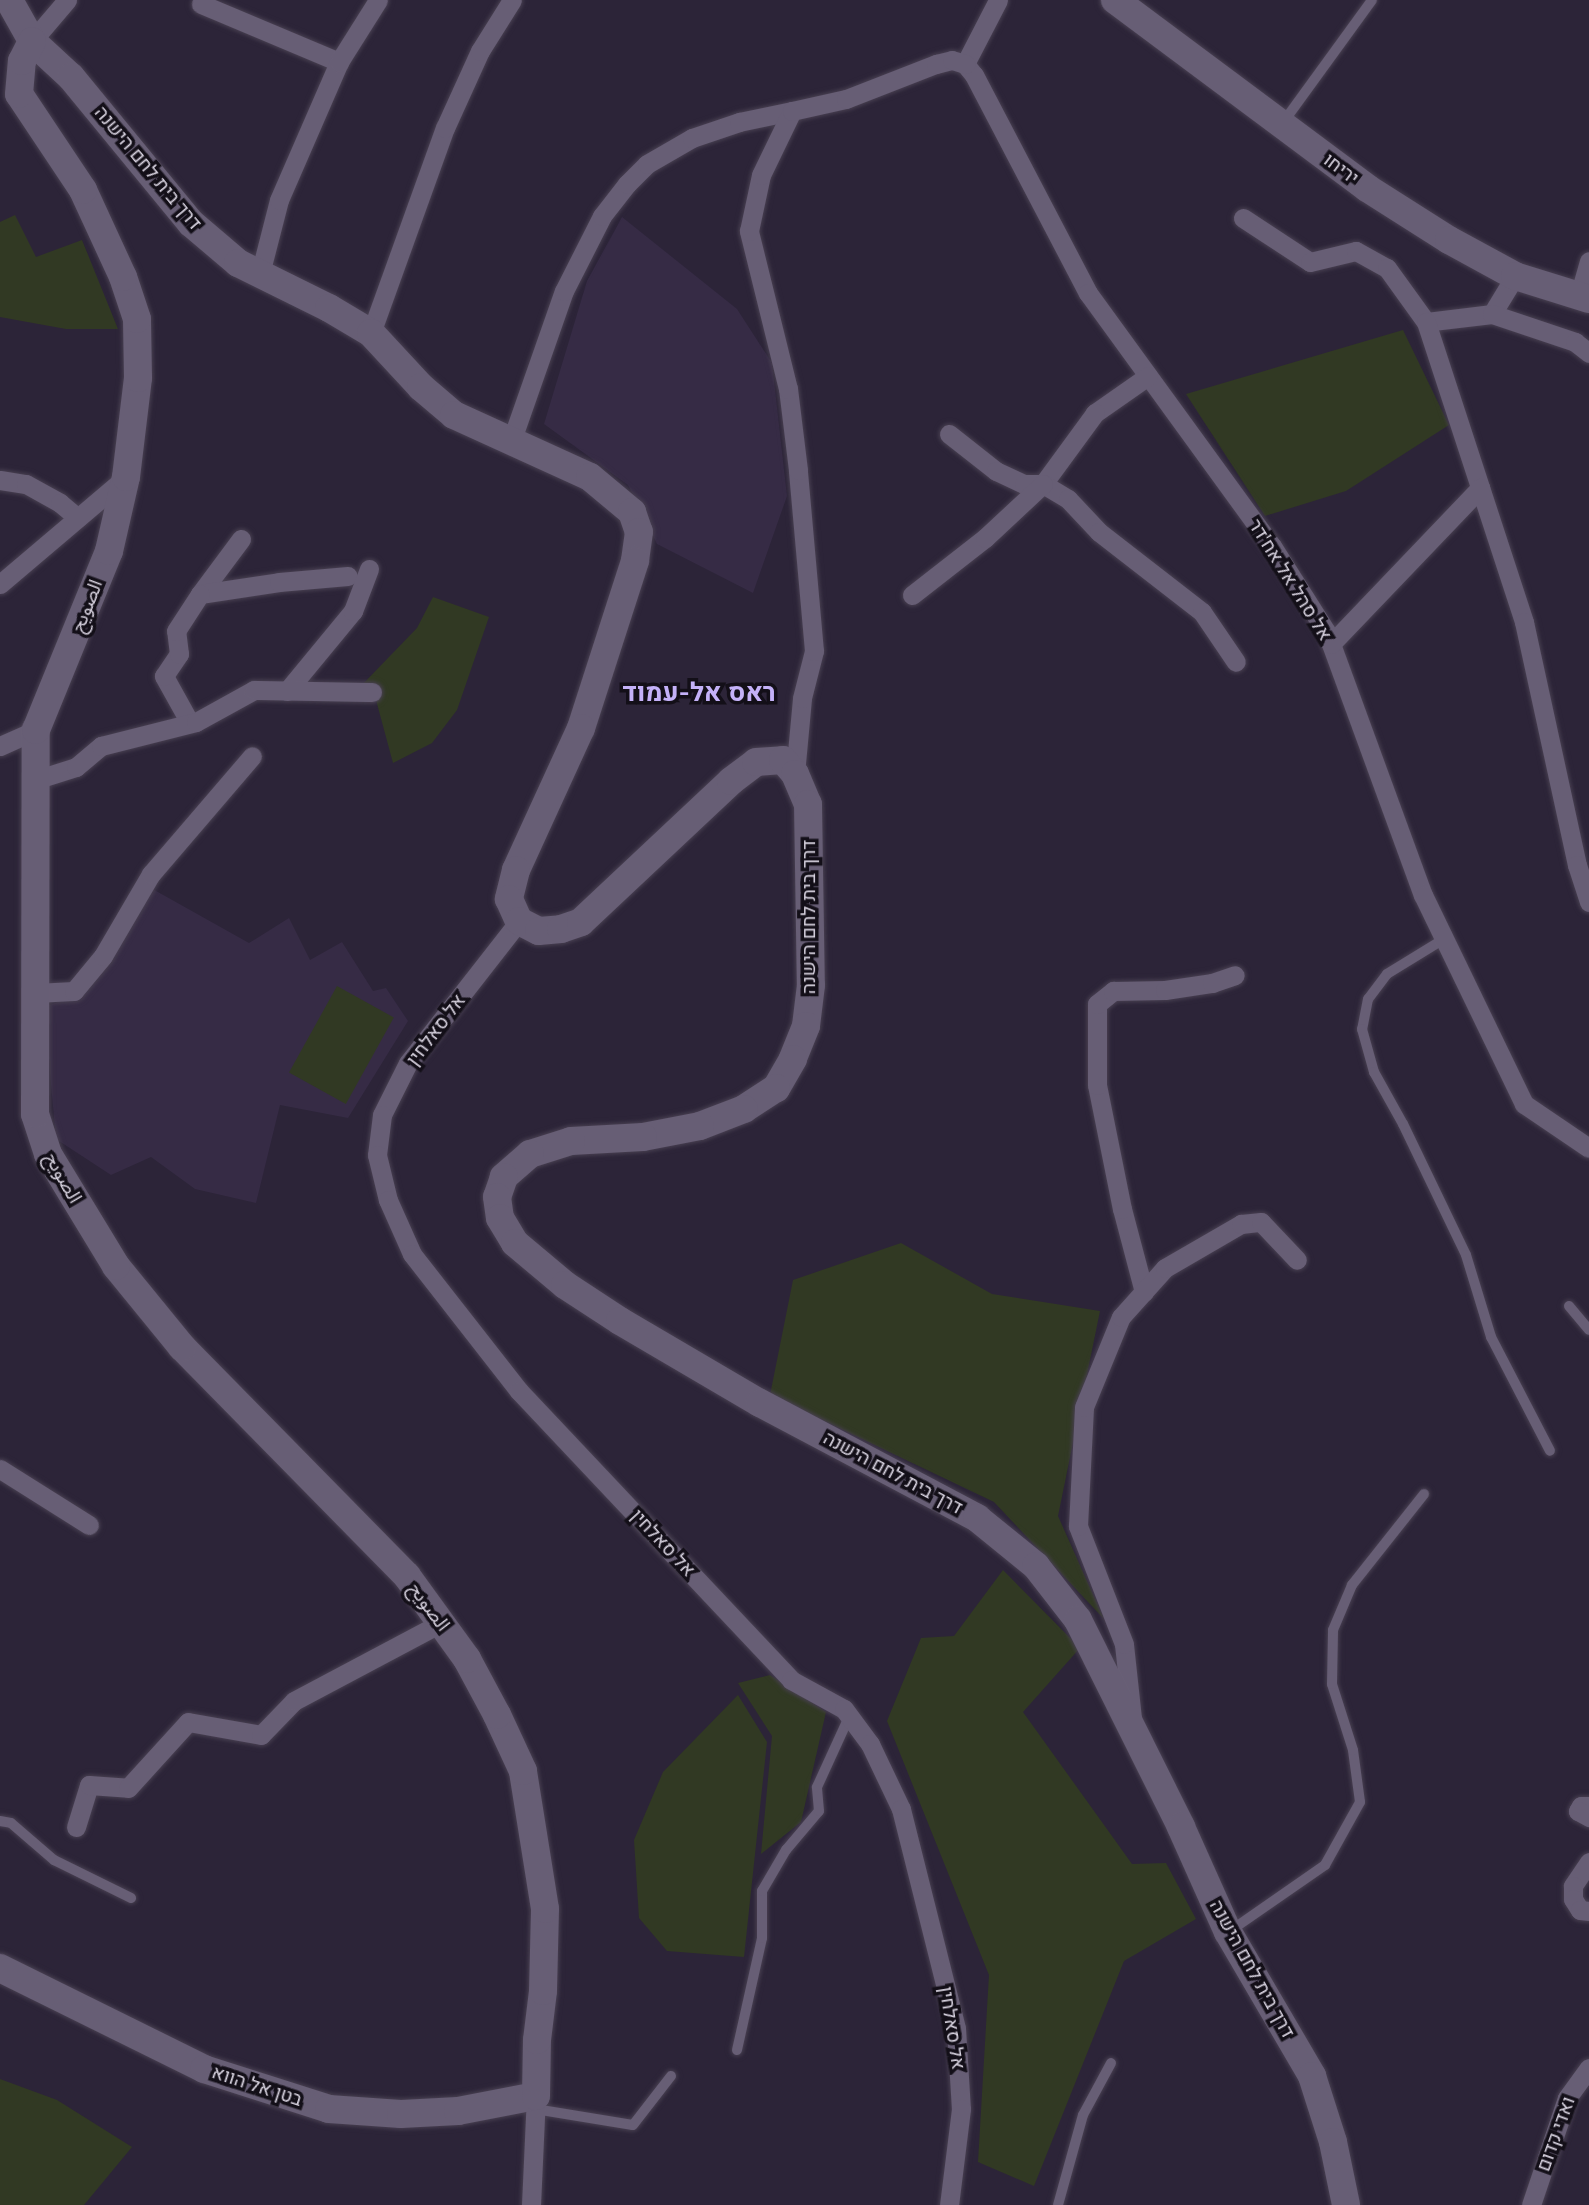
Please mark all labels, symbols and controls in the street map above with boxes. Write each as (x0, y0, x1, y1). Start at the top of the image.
street label: דרך בית לחם הישנה (90, 101, 206, 235)
street label: יריחו (1319, 148, 1363, 190)
street label: אל סהל אל אח'דר (1244, 515, 1336, 645)
street label: الصويح (66, 576, 108, 636)
district label: ראס אל-עמוד (622, 676, 776, 708)
street label: דרך בית לחם הישנה (798, 840, 820, 994)
street label: אל סאלחין (402, 990, 470, 1070)
street label: الصويح (40, 1149, 86, 1207)
street label: דרך בית לחם הישנה (819, 1427, 967, 1519)
street label: אל סאלחין (626, 1505, 700, 1581)
street label: الصويح (404, 1578, 454, 1636)
street label: דרך בית לחם הישנה (1205, 1896, 1299, 2042)
street label: אל סאלחין (934, 1985, 970, 2071)
street label: בטן אל הווא (209, 2061, 305, 2111)
street label: ואדי קדום (1532, 2094, 1580, 2174)

